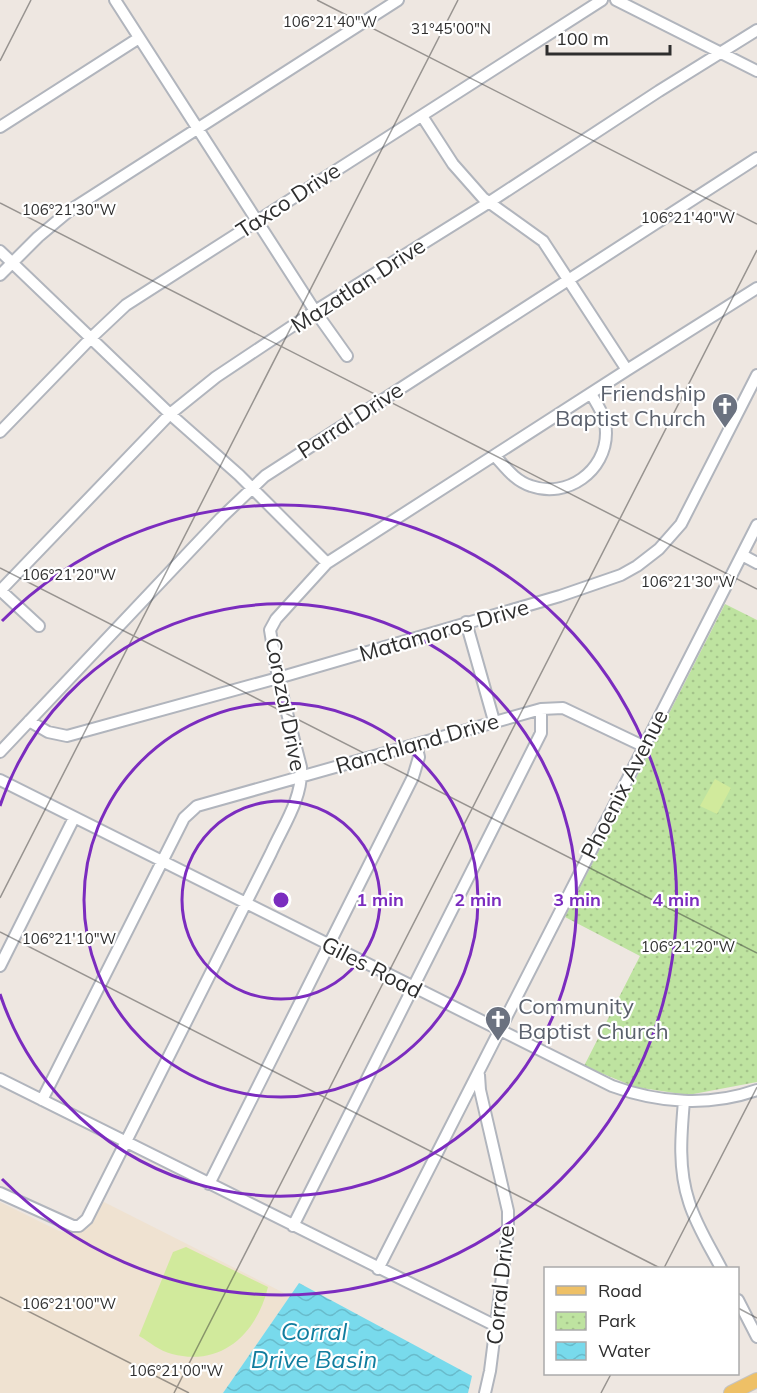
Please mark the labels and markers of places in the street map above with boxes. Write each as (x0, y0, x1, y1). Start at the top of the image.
place label: Friendship Baptist Church (555, 379, 706, 432)
church icon: Friendship Baptist Church (710, 391, 740, 429)
centre of rings (271, 890, 291, 910)
place label: Community Baptist Church (518, 992, 669, 1045)
church icon: Community Baptist Church (483, 1004, 513, 1042)

